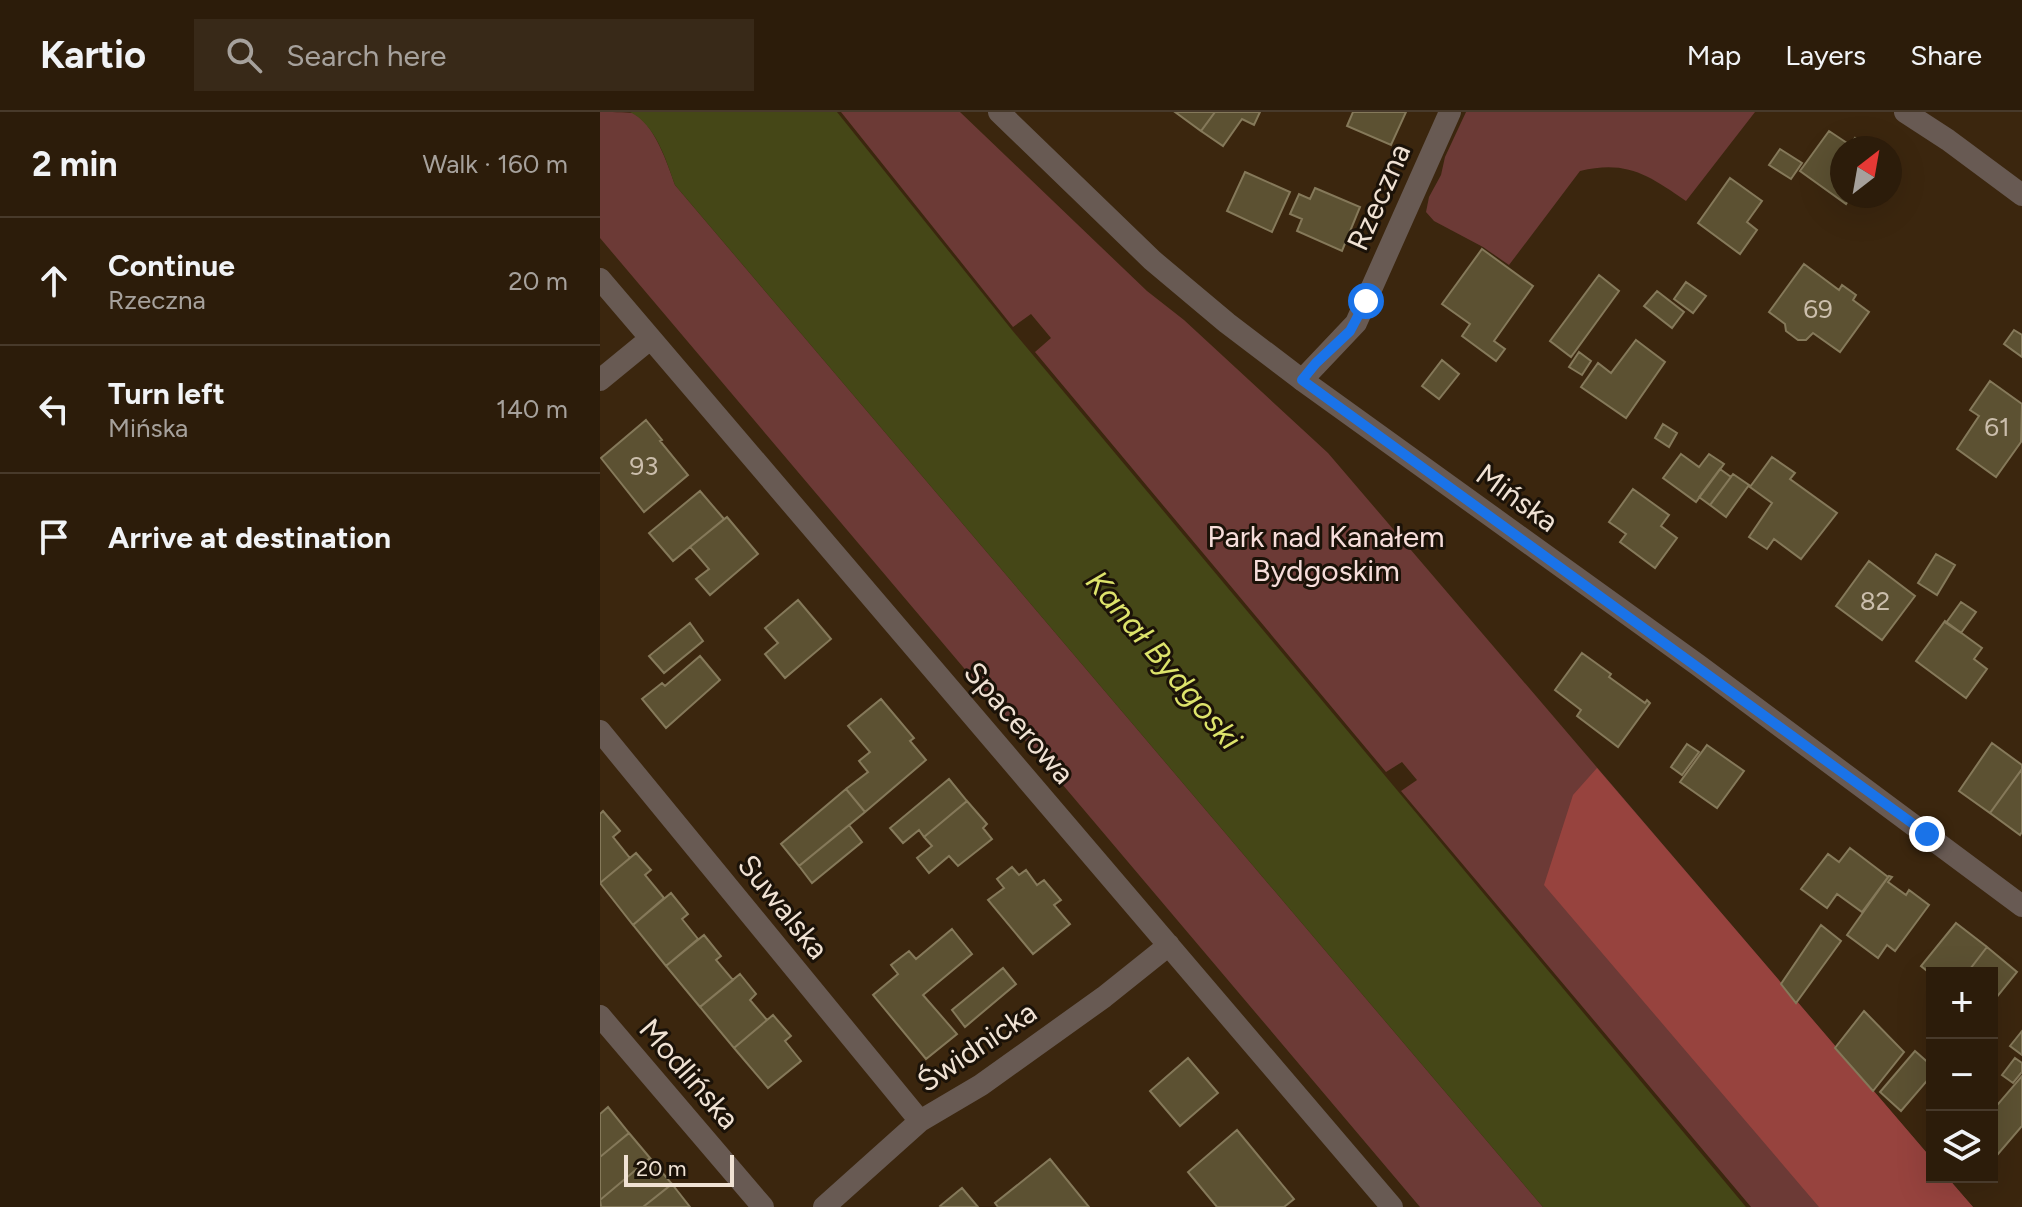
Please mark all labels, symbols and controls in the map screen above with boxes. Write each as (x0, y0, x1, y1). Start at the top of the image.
search box (194, 19, 754, 91)
text: Kartio (40, 32, 146, 78)
icon: search (222, 33, 266, 77)
text: Search here (286, 37, 446, 74)
text: Map (1687, 38, 1741, 72)
text: Layers (1785, 38, 1866, 72)
text: Share (1910, 38, 1982, 72)
north arrow (1830, 136, 1902, 208)
street label: Rzeczna (1339, 138, 1418, 256)
text: 2 min (32, 144, 118, 185)
text: Walk · 160 m (422, 148, 568, 180)
text: Continue (108, 247, 235, 284)
icon: ahead (32, 259, 76, 303)
text: 20 m (508, 265, 568, 297)
route start (1348, 283, 1384, 319)
text: Rzeczna (108, 284, 206, 316)
house number: 69 (1803, 293, 1833, 325)
text: Turn left (108, 375, 225, 412)
icon: left (32, 387, 76, 431)
text: 140 m (496, 393, 568, 425)
house number: 61 (1984, 411, 2010, 443)
text: Mińska (108, 412, 188, 444)
house number: 93 (630, 450, 658, 482)
street label: Mińska (1469, 455, 1566, 540)
icon: arrive (32, 515, 76, 559)
park label: Park nad Kanałem Bydgoskim (1207, 518, 1445, 589)
text: Arrive at destination (108, 519, 391, 556)
water label: Kanał Bydgoski (1078, 563, 1250, 758)
house number: 82 (1860, 585, 1890, 617)
street label: Spacerowa (956, 654, 1082, 791)
route end (1909, 816, 1945, 852)
street label: Suwalska (730, 847, 837, 966)
map controls (1926, 967, 1998, 1183)
button: + (1926, 967, 1998, 1039)
street label: Świdnicka (910, 993, 1043, 1100)
street label: Modlińska (631, 1011, 747, 1136)
button: − (1926, 1039, 1998, 1111)
button: layers (1926, 1111, 1998, 1183)
scale bar (624, 1151, 734, 1187)
text: 20 m (636, 1155, 687, 1182)

